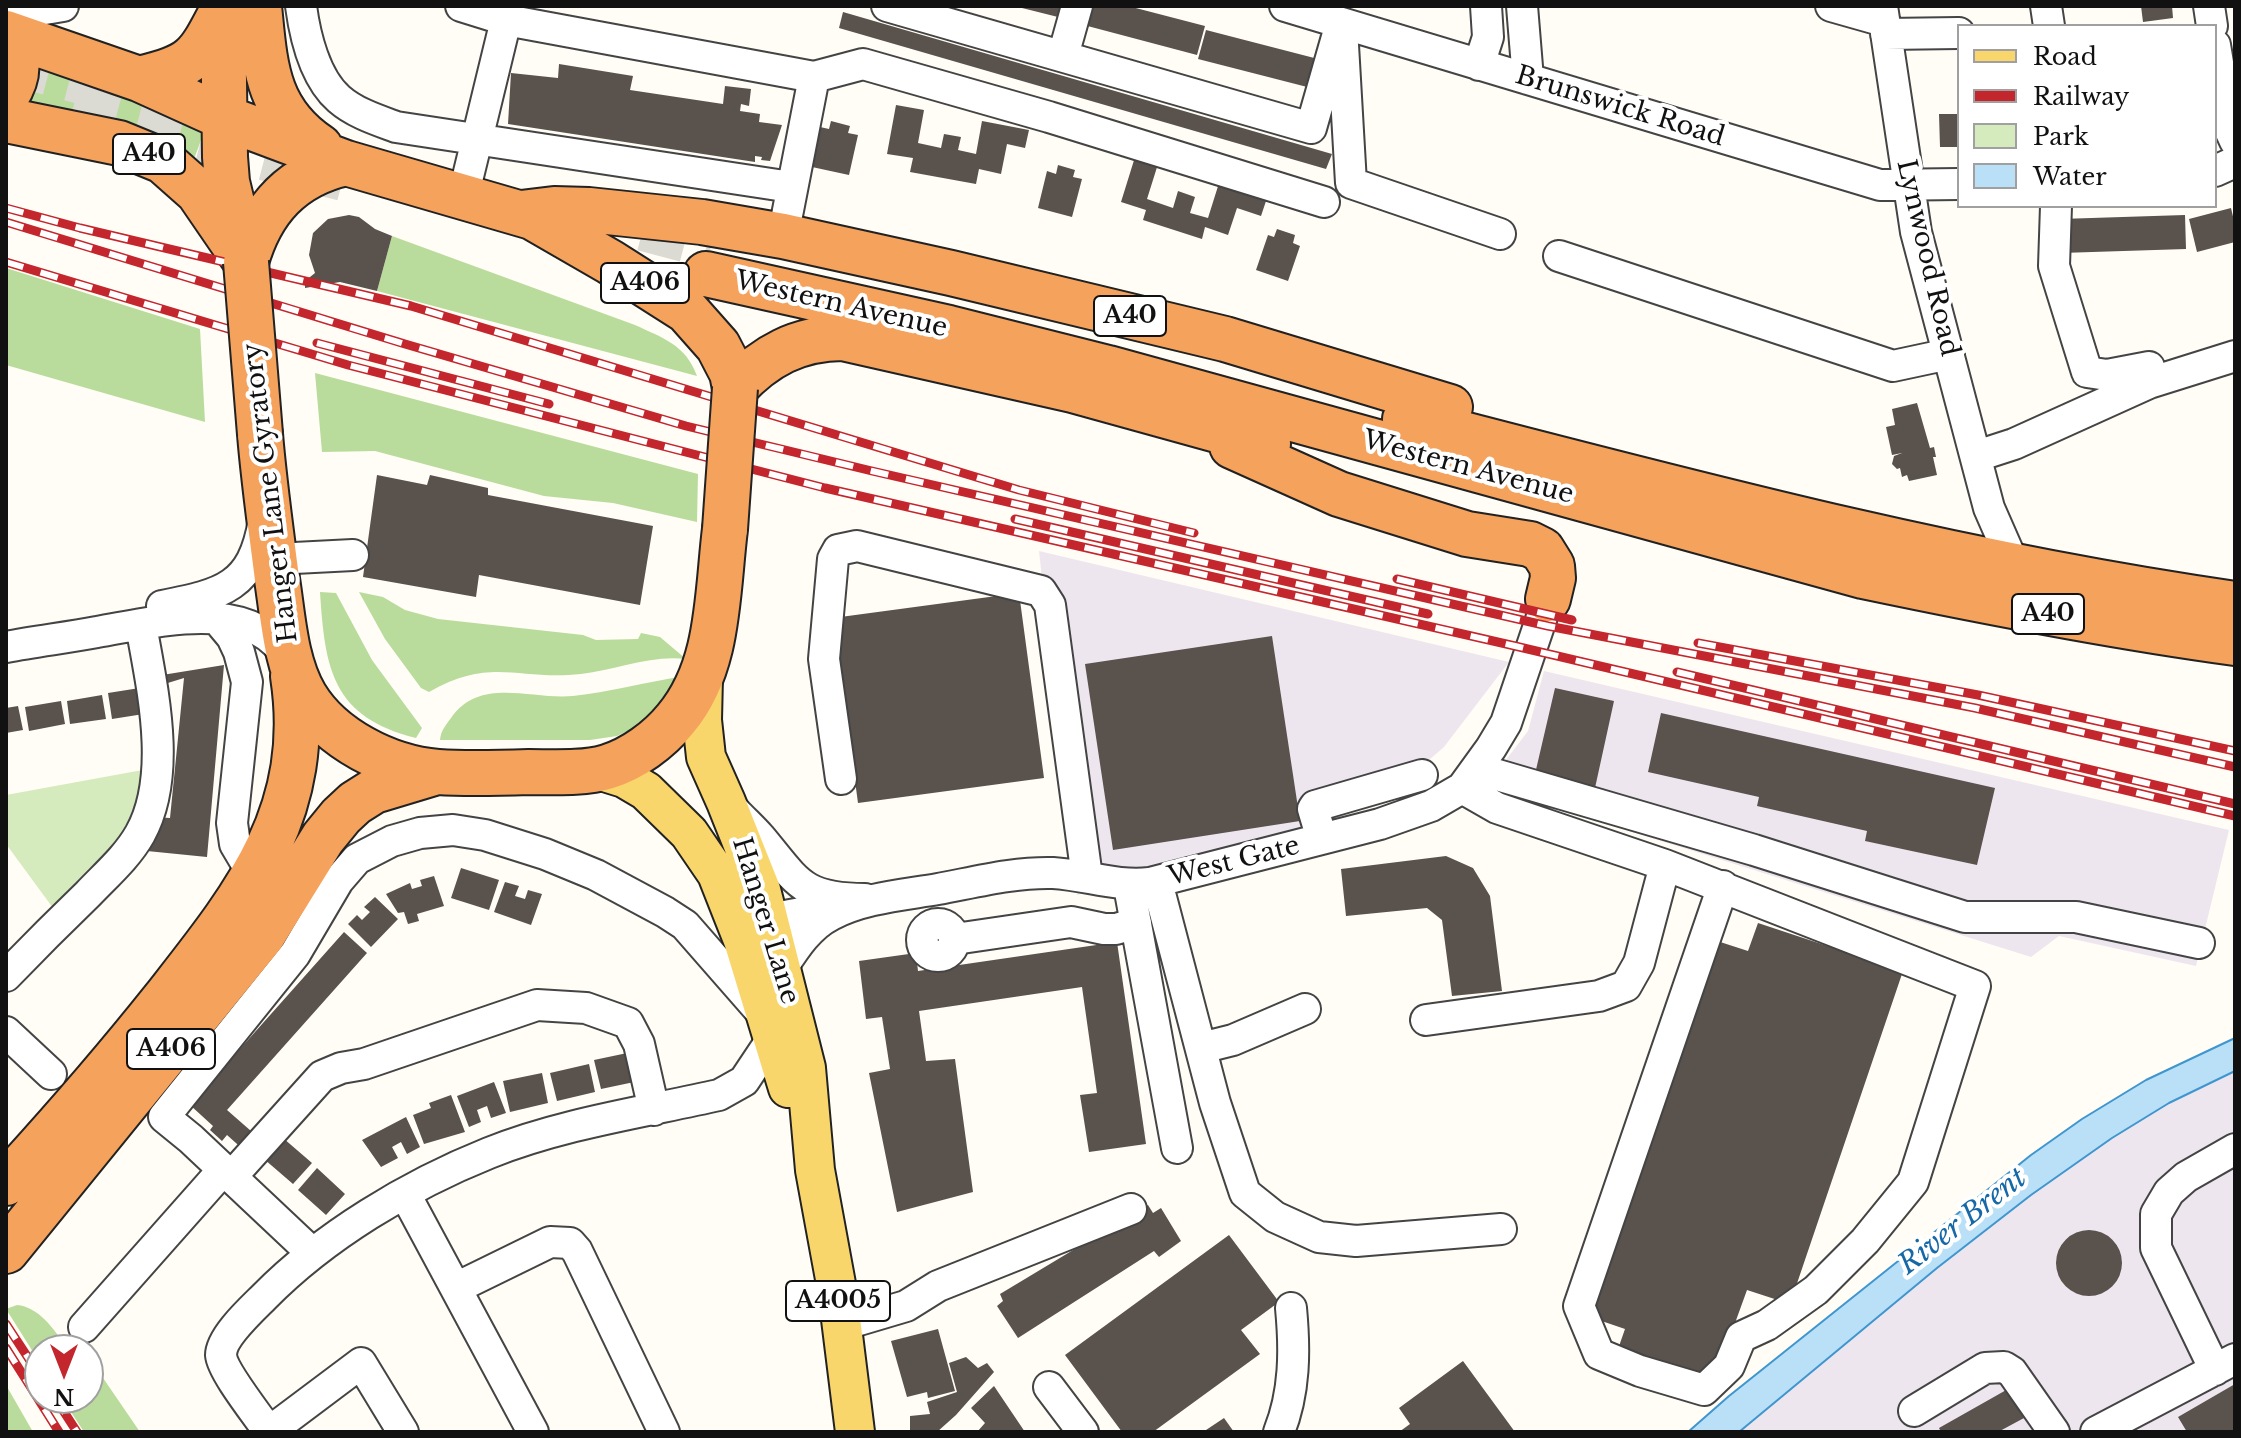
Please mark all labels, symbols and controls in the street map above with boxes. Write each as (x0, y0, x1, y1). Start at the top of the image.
legend (1957, 24, 2217, 208)
text: Road (2033, 42, 2097, 71)
street label: Brunswick Road (1512, 60, 1728, 154)
text: Railway (2033, 82, 2129, 111)
text: Park (2033, 122, 2089, 151)
road number: A40 (113, 134, 185, 174)
street label: Lynwood Road (1889, 157, 1965, 359)
text: Water (2033, 162, 2107, 191)
road number: A406 (601, 263, 689, 303)
street label: Western Avenue (732, 265, 950, 345)
road number: A40 (1094, 296, 1166, 336)
street label: Hanger Lane Gyratory (237, 341, 305, 645)
street label: Western Avenue (1359, 425, 1577, 511)
road number: A40 (2012, 594, 2084, 634)
street label: West Gate (1165, 831, 1303, 893)
street label: Hanger Lane (725, 834, 805, 1008)
road number: A406 (127, 1029, 215, 1069)
water label: River Brent (1892, 1162, 2034, 1282)
road number: A4005 (786, 1281, 890, 1321)
north arrow (24, 1334, 104, 1414)
text: N (54, 1383, 74, 1410)

